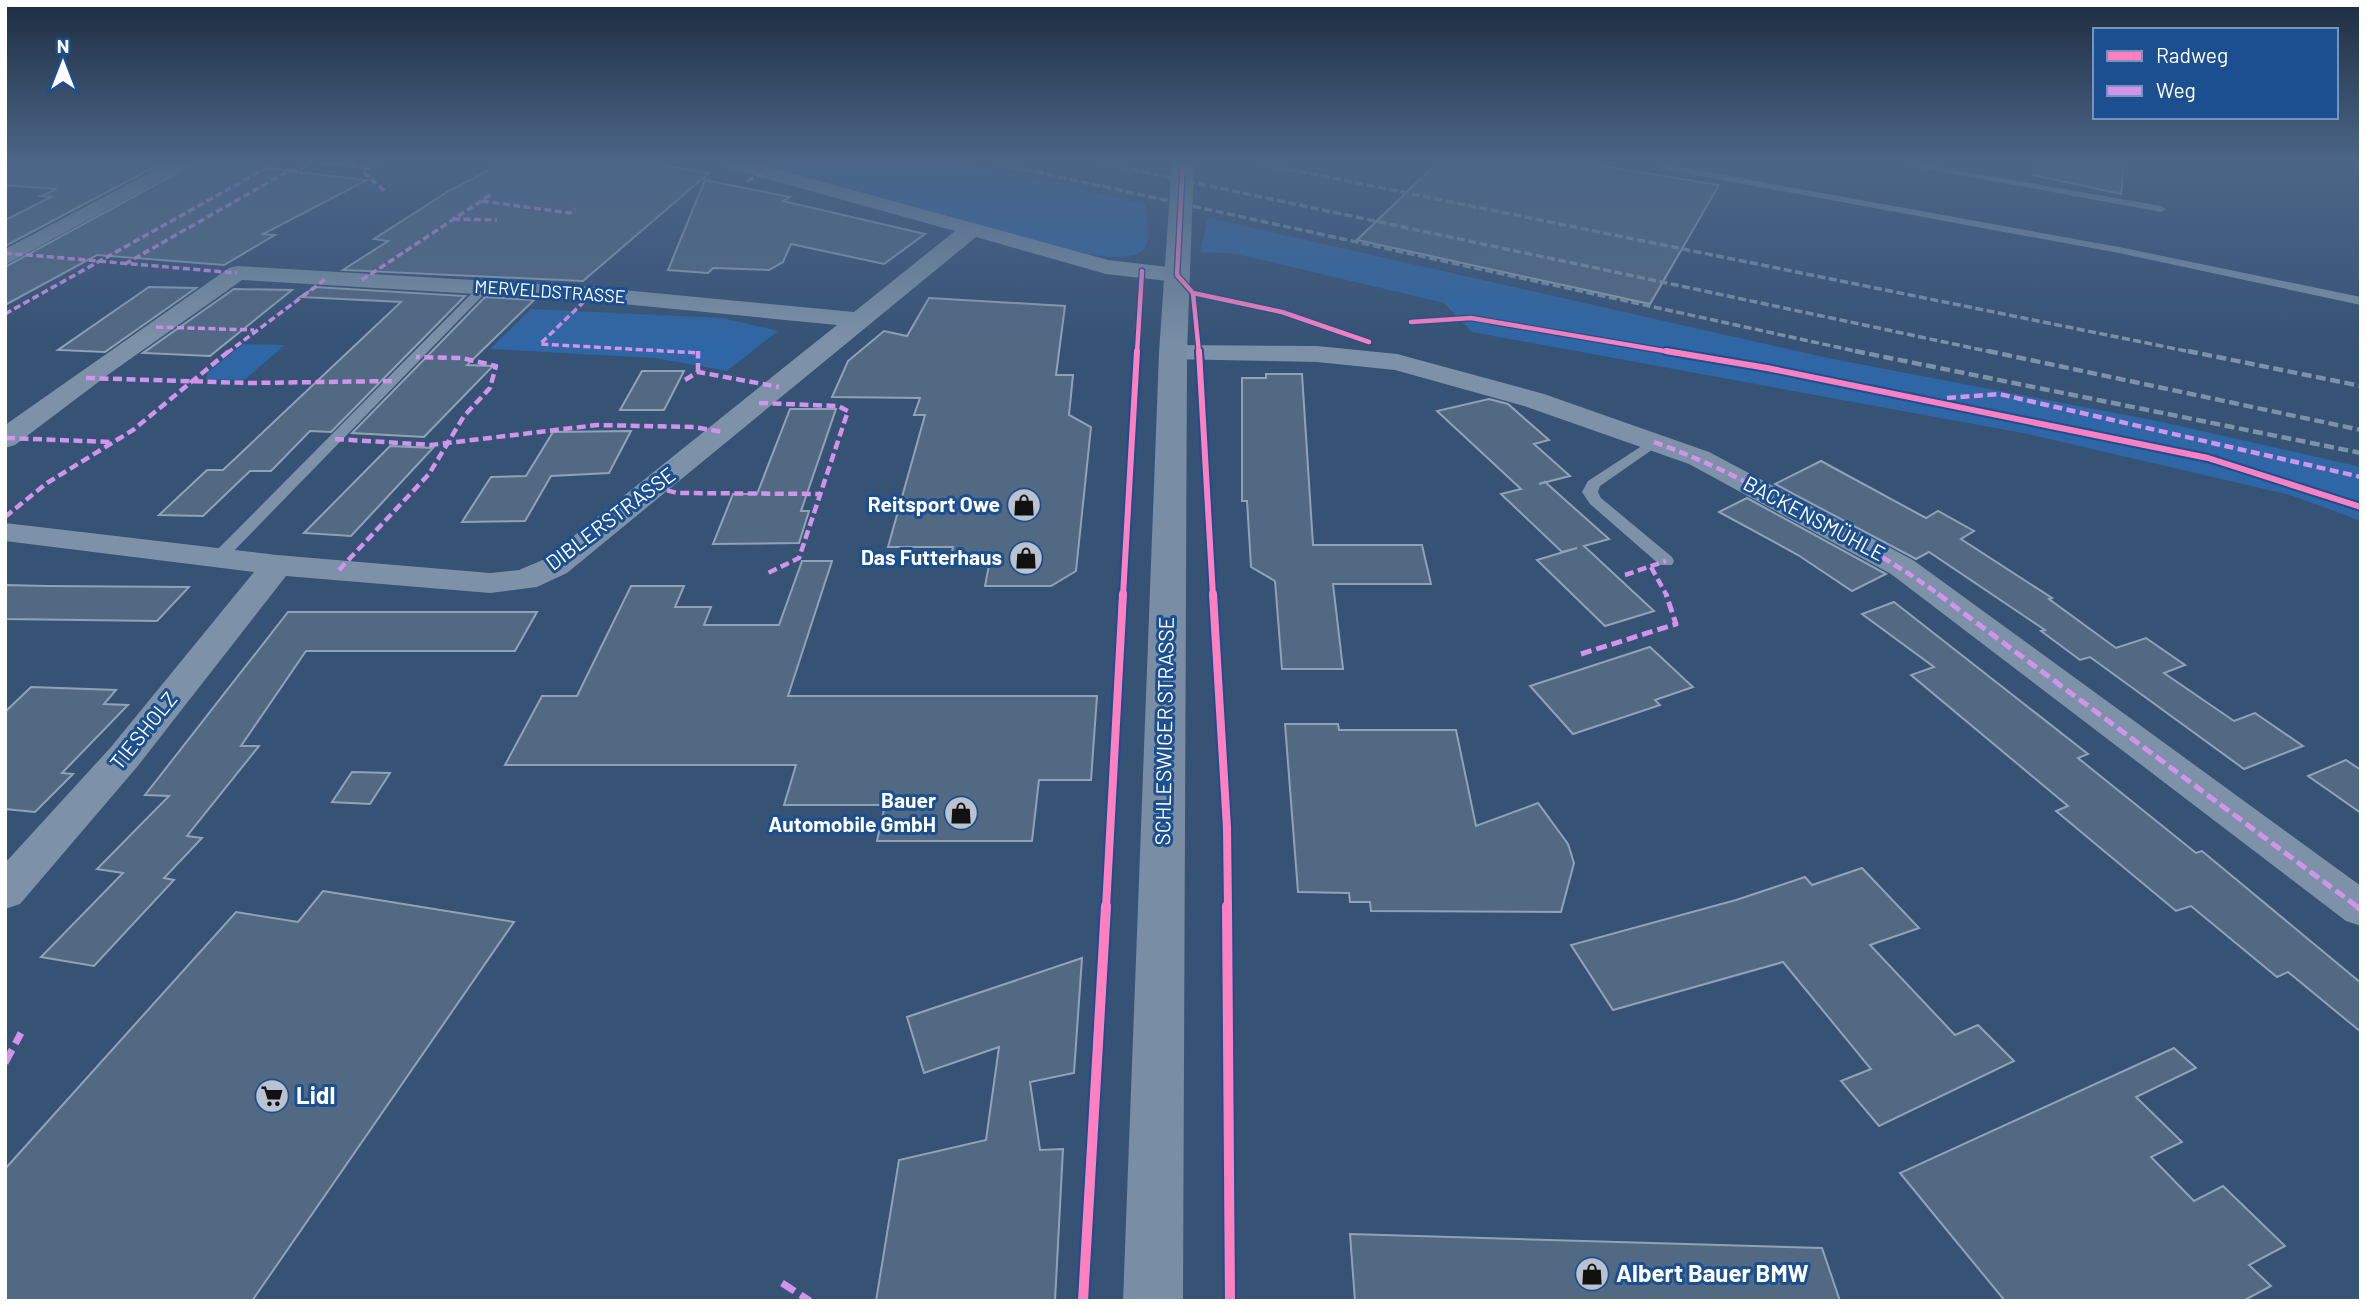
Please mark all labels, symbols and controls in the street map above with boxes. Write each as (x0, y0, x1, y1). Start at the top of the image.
north arrow (28, 28, 98, 98)
legend (2093, 28, 2338, 119)
text: N (57, 34, 69, 57)
text: Radweg (2156, 42, 2228, 67)
text: Weg (2156, 77, 2196, 102)
street label: MERVELDSTRASSE (474, 275, 626, 307)
street label: DIBLERSTRASSE (540, 461, 680, 575)
street label: BACKENSMÜHLE (1740, 470, 1890, 566)
shop icon: Reitsport Owe (1005, 486, 1043, 524)
place label: Reitsport Owe (868, 491, 1000, 516)
shop icon: Das Futterhaus (1007, 539, 1045, 577)
place label: Das Futterhaus (861, 544, 1002, 569)
street label: SCHLESWIGER STRASSE (1149, 616, 1178, 845)
street label: TIESHOLZ (104, 686, 182, 774)
place label: Bauer Automobile GmbH (768, 787, 936, 836)
shop icon: Bauer Automobile GmbH (942, 794, 980, 832)
supermarket icon: Lidl (253, 1077, 291, 1115)
place label: Lidl (296, 1080, 335, 1109)
shop icon: Albert Bauer BMW (1573, 1255, 1611, 1293)
place label: Albert Bauer BMW (1616, 1258, 1809, 1287)

